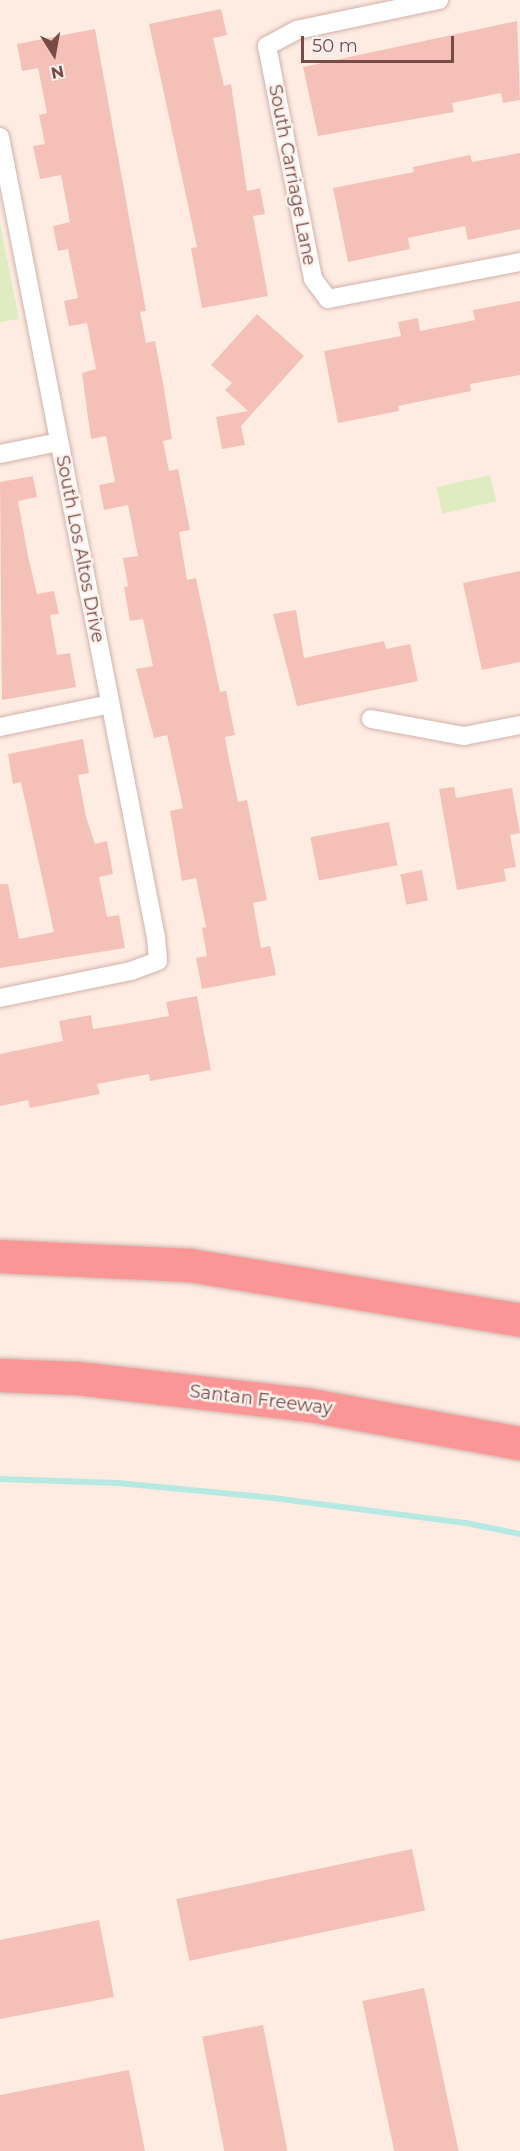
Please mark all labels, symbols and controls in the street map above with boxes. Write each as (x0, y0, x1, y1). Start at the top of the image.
north arrow (24, 24, 84, 84)
scale bar (304, 24, 457, 62)
text: 50 m (312, 35, 358, 57)
text: N (49, 62, 66, 83)
street label: South Carriage Lane (264, 83, 320, 267)
street label: South Los Altos Drive (51, 453, 109, 645)
street label: Santan Freeway (188, 1381, 334, 1419)

